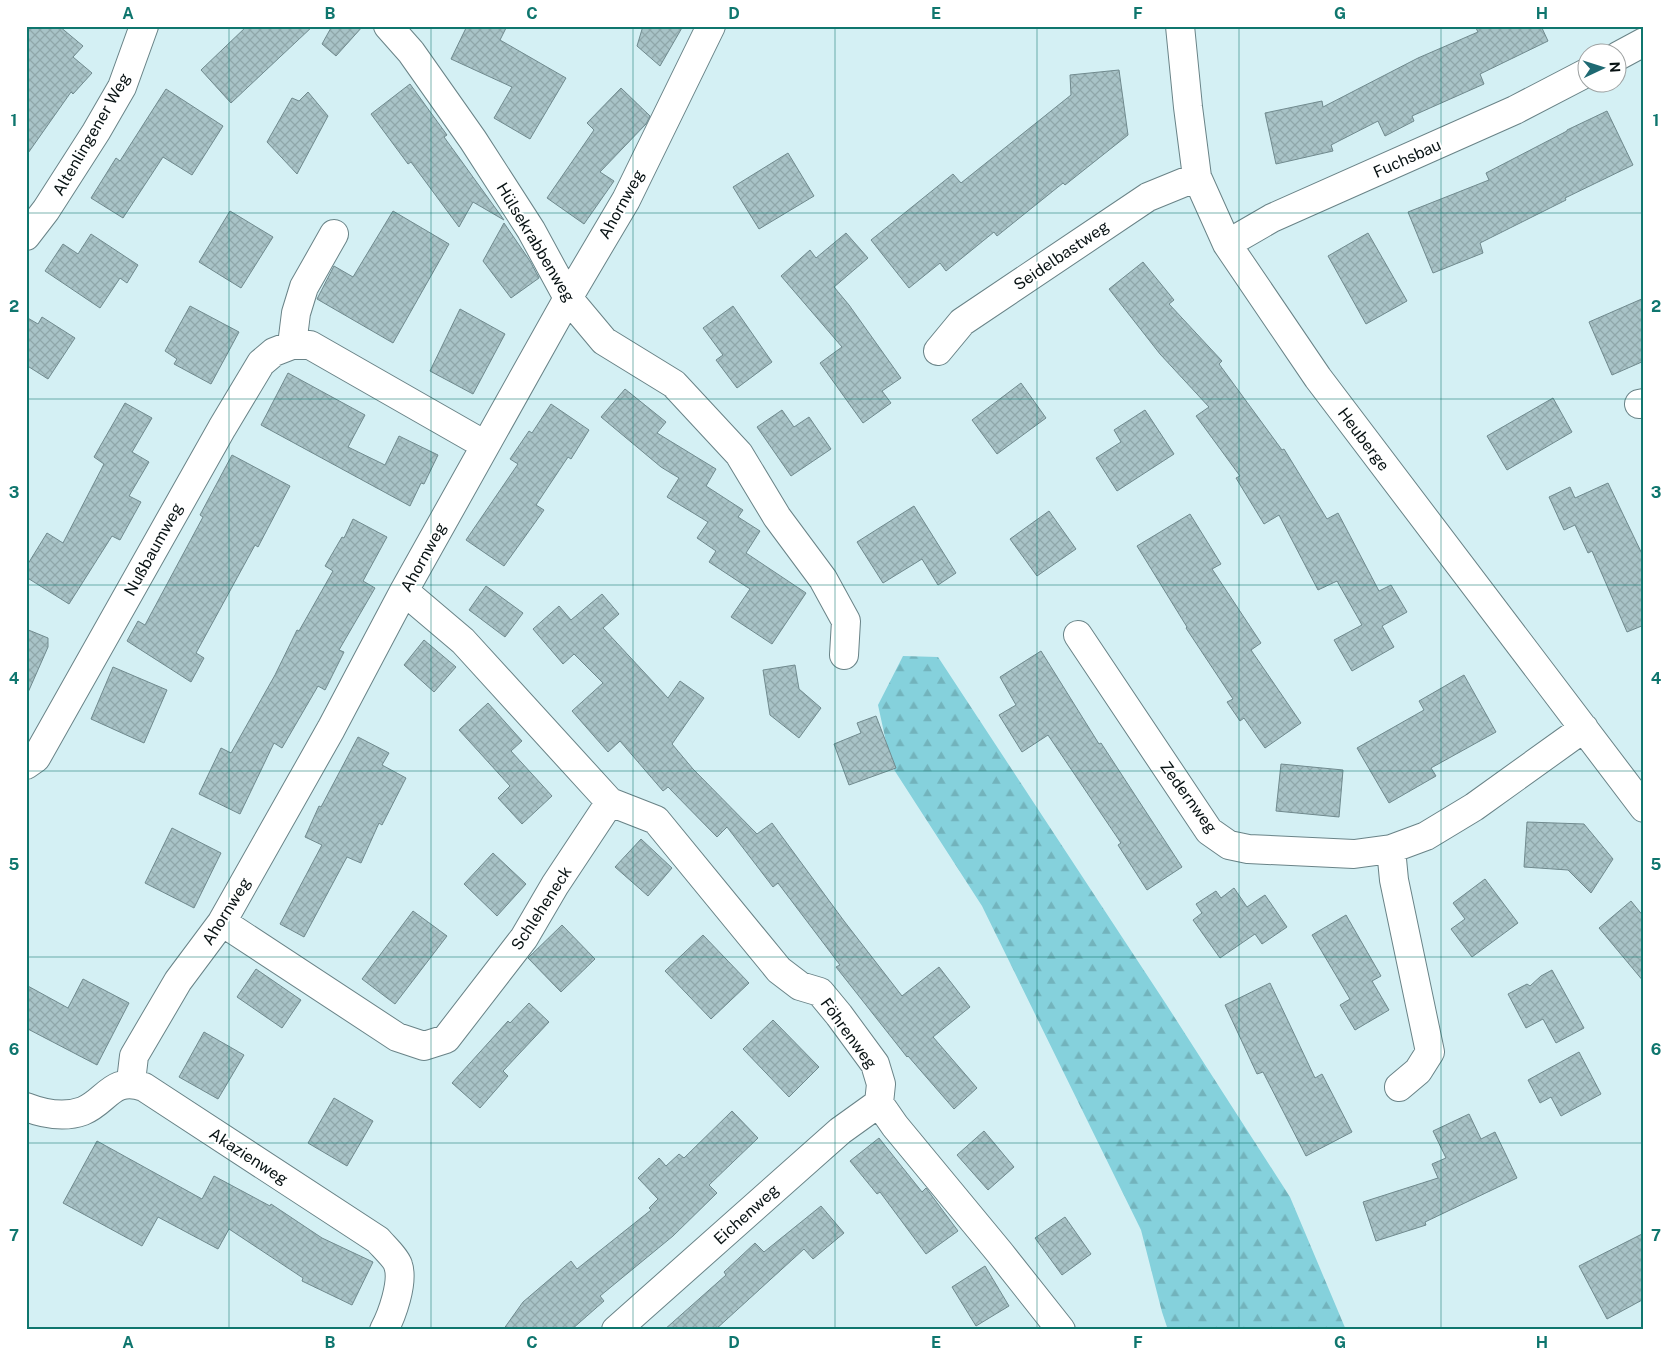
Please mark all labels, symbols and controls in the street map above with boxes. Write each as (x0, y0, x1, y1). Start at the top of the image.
text: A (122, 4, 134, 23)
text: B (325, 4, 336, 23)
text: C (526, 4, 538, 23)
text: D (728, 4, 740, 23)
text: E (931, 4, 941, 23)
text: F (1133, 4, 1143, 23)
text: G (1334, 4, 1346, 23)
text: H (1536, 4, 1548, 23)
north arrow (1578, 42, 1628, 92)
text: N (1607, 61, 1623, 73)
street label: Altenlingener Weg (49, 70, 134, 199)
text: 1 (11, 111, 17, 130)
text: 1 (1653, 111, 1659, 130)
street label: Fuchsbau (1370, 135, 1444, 182)
street label: Ahornweg (595, 166, 648, 242)
street label: Hülsekrabbenweg (493, 179, 579, 305)
street label: Seidelbastweg (1010, 217, 1113, 294)
text: 2 (9, 297, 19, 316)
text: 2 (1651, 297, 1661, 316)
street label: Heuberge (1334, 404, 1393, 475)
text: 3 (9, 483, 19, 502)
text: 3 (1651, 483, 1661, 502)
street label: Nußbaumweg (120, 499, 187, 599)
street label: Ahornweg (397, 519, 450, 595)
text: 4 (9, 669, 20, 688)
text: 4 (1651, 669, 1662, 688)
street label: Zedernweg (1156, 758, 1221, 837)
text: 5 (9, 855, 20, 874)
text: 5 (1651, 855, 1662, 874)
street label: Schleheneck (507, 863, 576, 954)
street label: Ahornweg (198, 874, 255, 949)
street label: Föhrenweg (817, 994, 881, 1072)
text: 6 (9, 1040, 19, 1059)
text: 6 (1651, 1040, 1661, 1059)
street label: Akazienweg (206, 1124, 292, 1189)
street label: Eichenweg (710, 1180, 783, 1248)
text: 7 (9, 1226, 19, 1245)
text: 7 (1651, 1226, 1661, 1245)
text: A (122, 1333, 134, 1352)
text: B (325, 1333, 336, 1352)
text: C (526, 1333, 538, 1352)
text: D (728, 1333, 740, 1352)
text: E (931, 1333, 941, 1352)
text: F (1133, 1333, 1143, 1352)
text: G (1334, 1333, 1346, 1352)
text: H (1536, 1333, 1548, 1352)

